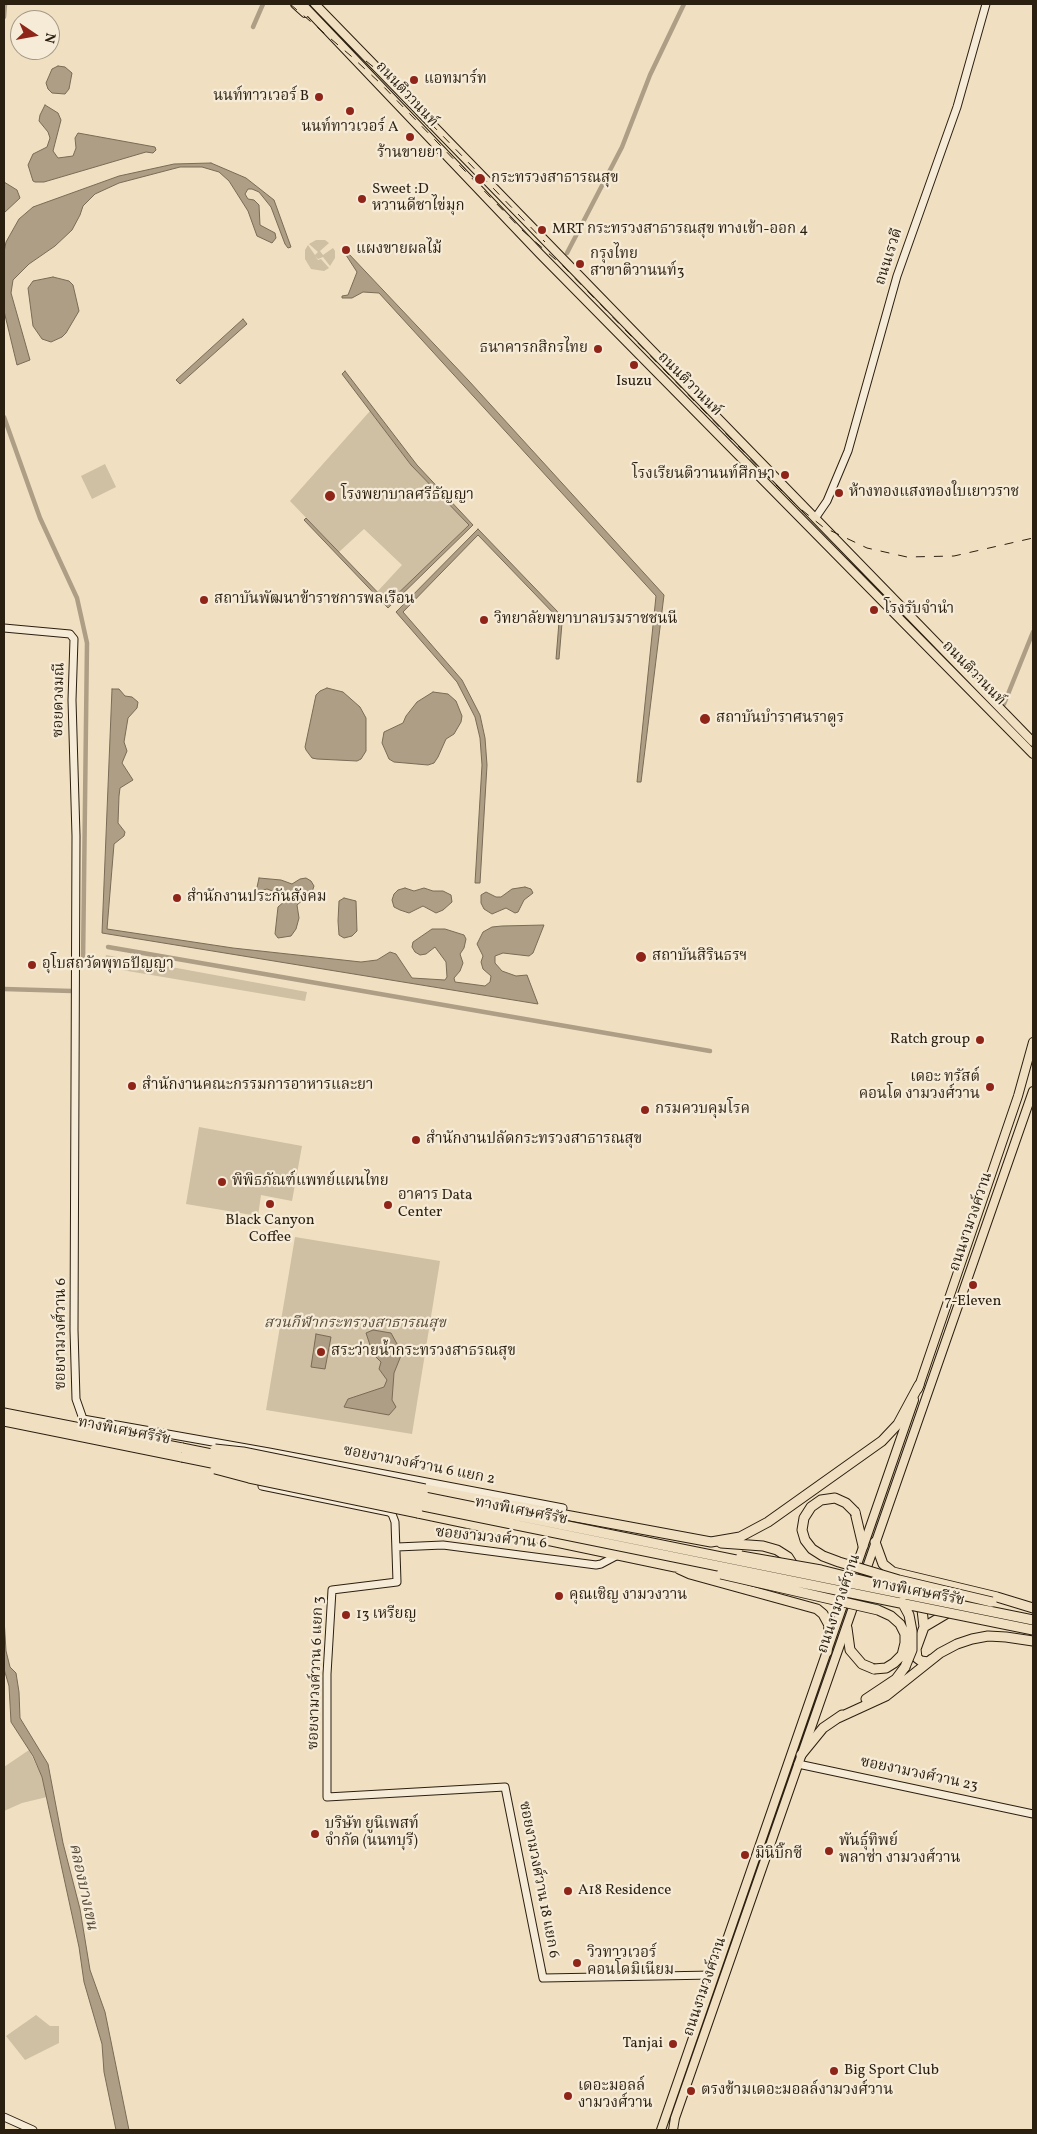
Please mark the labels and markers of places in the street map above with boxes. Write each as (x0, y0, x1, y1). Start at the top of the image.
place label: แอทมาร์ท (424, 71, 487, 89)
marker: แอทมาร์ท (408, 74, 420, 86)
place label: นนท์ทาวเวอร์ B (213, 88, 309, 106)
marker: นนท์ทาวเวอร์ B (313, 91, 325, 103)
marker: นนท์ทาวเวอร์ A (344, 105, 356, 117)
place label: นนท์ทาวเวอร์ A (301, 119, 399, 137)
marker: ร้านขายยา (404, 131, 416, 143)
place label: ร้านขายยา (377, 145, 443, 163)
place label: กระทรวงสาธารณสุข (491, 170, 619, 188)
marker: กระทรวงสาธารณสุข (473, 172, 487, 186)
place label: Sweet :D หวานดีชาไข่มุก (372, 181, 465, 216)
marker: Sweet :D หวานดีชาไข่มุก (356, 193, 368, 205)
place label: MRT กระทรวงสาธารณสุข ทางเข้า-ออก 4 (552, 221, 808, 239)
marker: MRT กระทรวงสาธารณสุข ทางเข้า-ออก 4 (536, 224, 548, 236)
place label: แผงขายผลไม้ (356, 241, 442, 259)
marker: แผงขายผลไม้ (340, 244, 352, 256)
place label: กรุงไทย สาขาติวานนท์3 (590, 246, 684, 281)
marker: กรุงไทย สาขาติวานนท์3 (574, 258, 586, 270)
place label: ธนาคารกสิกรไทย (480, 340, 588, 358)
marker: ธนาคารกสิกรไทย (592, 343, 604, 355)
marker: Isuzu (628, 359, 640, 371)
place label: Isuzu (616, 373, 652, 391)
place label: โรงเรียนติวานนท์ศึกษา (632, 466, 775, 484)
marker: โรงเรียนติวานนท์ศึกษา (779, 469, 791, 481)
place label: ห้างทองแสงทองใบเยาวราช (849, 484, 1019, 502)
place label: โรงพยาบาลศรีธัญญา (341, 487, 474, 505)
marker: ห้างทองแสงทองใบเยาวราช (833, 487, 845, 499)
marker: โรงพยาบาลศรีธัญญา (323, 489, 337, 503)
place label: สถาบันพัฒนาข้าราชการพลเรือน (214, 591, 415, 609)
marker: สถาบันพัฒนาข้าราชการพลเรือน (198, 594, 210, 606)
place label: โรงรับจำนำ (884, 601, 954, 619)
marker: โรงรับจำนำ (868, 604, 880, 616)
place label: วิทยาลัยพยาบาลบรมราชชนนี (494, 611, 677, 629)
marker: วิทยาลัยพยาบาลบรมราชชนนี (478, 614, 490, 626)
place label: สถาบันบำราศนราดูร (716, 710, 844, 728)
marker: สถาบันบำราศนราดูร (698, 712, 712, 726)
place label: สำนักงานประกันสังคม (187, 889, 327, 907)
marker: สำนักงานประกันสังคม (171, 892, 183, 904)
place label: สถาบันสิรินธรฯ (652, 948, 747, 966)
marker: สถาบันสิรินธรฯ (634, 950, 648, 964)
place label: อุโบสถวัดพุทธปัญญา (42, 956, 174, 974)
marker: อุโบสถวัดพุทธปัญญา (26, 959, 38, 971)
place label: Ratch group (890, 1031, 970, 1049)
marker: Ratch group (974, 1034, 986, 1046)
place label: เดอะ ทรัสต์ คอนโด งามวงศ์วาน (859, 1069, 980, 1104)
place label: สำนักงานคณะกรรมการอาหารและยา (142, 1077, 373, 1095)
marker: สำนักงานคณะกรรมการอาหารและยา (126, 1080, 138, 1092)
marker: เดอะ ทรัสต์ คอนโด งามวงศ์วาน (984, 1081, 996, 1093)
place label: กรมควบคุมโรค (655, 1101, 750, 1119)
marker: กรมควบคุมโรค (639, 1104, 651, 1116)
place label: สำนักงานปลัดกระทรวงสาธารณสุข (426, 1131, 642, 1149)
marker: สำนักงานปลัดกระทรวงสาธารณสุข (410, 1134, 422, 1146)
place label: พิพิธภัณฑ์แพทย์แผนไทย (232, 1173, 389, 1191)
marker: พิพิธภัณฑ์แพทย์แผนไทย (216, 1176, 228, 1188)
place label: อาคาร Data Center (398, 1187, 472, 1222)
marker: Black Canyon Coffee (264, 1198, 276, 1210)
marker: อาคาร Data Center (382, 1199, 394, 1211)
place label: Black Canyon Coffee (225, 1212, 315, 1247)
marker: 7-Eleven (967, 1279, 979, 1291)
place label: 7-Eleven (945, 1293, 1001, 1311)
place label: สระว่ายน้ำกระทรวงสาธรณสุข (331, 1343, 516, 1361)
marker: สระว่ายน้ำกระทรวงสาธรณสุข (315, 1346, 327, 1358)
place label: คุณเชิญ งามวงวาน (569, 1587, 687, 1605)
marker: คุณเชิญ งามวงวาน (553, 1590, 565, 1602)
place label: 13 เหรียญ (356, 1606, 417, 1624)
marker: 13 เหรียญ (340, 1609, 352, 1621)
place label: บริษัท ยูนิเพสท์ จำกัด (นนทบุรี) (325, 1816, 419, 1851)
marker: บริษัท ยูนิเพสท์ จำกัด (นนทบุรี) (309, 1828, 321, 1840)
place label: พันธุ์ทิพย์ พลาซ่า งามวงศ์วาน (839, 1833, 960, 1868)
marker: พันธุ์ทิพย์ พลาซ่า งามวงศ์วาน (823, 1845, 835, 1857)
place label: มินิบิ๊กซี (755, 1846, 802, 1864)
marker: มินิบิ๊กซี (739, 1849, 751, 1861)
place label: A18 Residence (578, 1882, 671, 1900)
marker: A18 Residence (562, 1885, 574, 1897)
place label: วิวทาวเวอร์ คอนโดมิเนียม (587, 1945, 674, 1980)
marker: วิวทาวเวอร์ คอนโดมิเนียม (571, 1957, 583, 1969)
place label: Tanjai (622, 2035, 663, 2053)
marker: Tanjai (667, 2038, 679, 2050)
place label: Big Sport Club (844, 2062, 939, 2080)
marker: Big Sport Club (828, 2065, 840, 2077)
place label: เดอะมอลล์ งามวงศ์วาน (578, 2078, 653, 2113)
place label: ตรงข้ามเดอะมอลล์งามวงศ์วาน (701, 2082, 893, 2100)
marker: ตรงข้ามเดอะมอลล์งามวงศ์วาน (685, 2085, 697, 2097)
marker: เดอะมอลล์ งามวงศ์วาน (562, 2090, 574, 2102)

